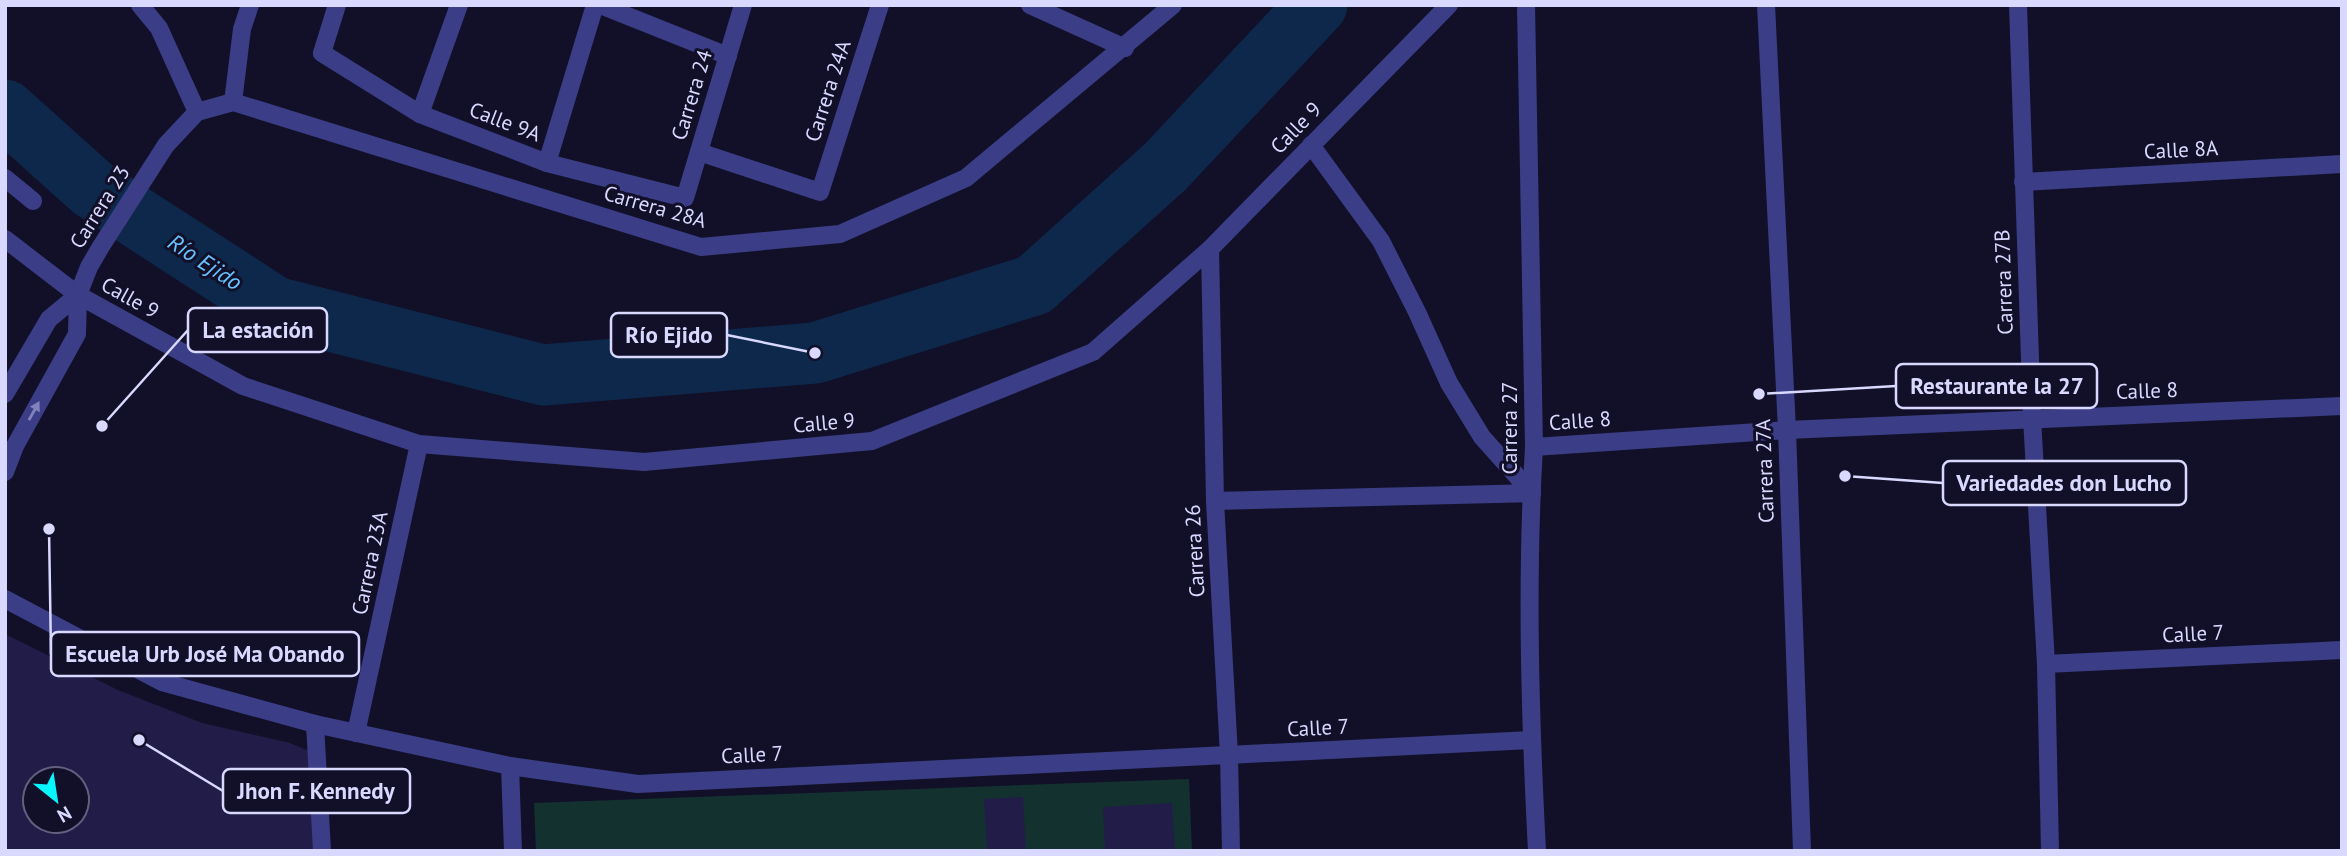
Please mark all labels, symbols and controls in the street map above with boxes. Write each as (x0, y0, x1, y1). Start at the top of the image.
street label: Carrera 24A (798, 36, 857, 145)
street label: Carrera 24 (665, 46, 718, 143)
street label: Calle 9A (466, 96, 545, 148)
street label: Calle 9 (1264, 96, 1327, 159)
street label: Calle 8A (2143, 134, 2219, 165)
street label: Carrera 23 (63, 160, 136, 253)
street label: Carrera 28A (601, 179, 710, 234)
water label: Río Ejido (163, 227, 248, 296)
street label: Carrera 27B (1988, 229, 2019, 335)
street label: Calle 9 (97, 271, 164, 324)
callout: La estación (188, 308, 327, 352)
callout: Río Ejido (611, 313, 727, 357)
text: La estación (203, 315, 313, 344)
text: Río Ejido (625, 320, 713, 349)
callout: Restaurante la 27 (1896, 364, 2097, 408)
text: Restaurante la 27 (1910, 371, 2084, 400)
street label: Calle 8 (2116, 376, 2178, 405)
street label: Carrera 27 (1496, 381, 1523, 475)
one-way arrow (28, 401, 40, 420)
street label: Calle 8 (1548, 405, 1612, 436)
street label: Calle 9 (792, 406, 856, 439)
street label: Carrera 27A (1749, 418, 1780, 524)
callout: Variedades don Lucho (1943, 461, 2186, 505)
text: Variedades don Lucho (1955, 468, 2172, 497)
street label: Carrera 26 (1179, 504, 1210, 598)
street label: Carrera 23A (345, 508, 394, 617)
street label: Calle 7 (2161, 618, 2225, 649)
callout: Escuela Urb José Ma Obando (51, 632, 359, 676)
text: Escuela Urb José Ma Obando (65, 639, 345, 668)
street label: Calle 7 (1286, 712, 1350, 743)
street label: Calle 7 (720, 739, 784, 770)
north arrow (21, 765, 91, 835)
callout: Jhon F. Kennedy (223, 769, 410, 813)
text: Jhon F. Kennedy (236, 776, 396, 805)
text: N (53, 801, 76, 828)

